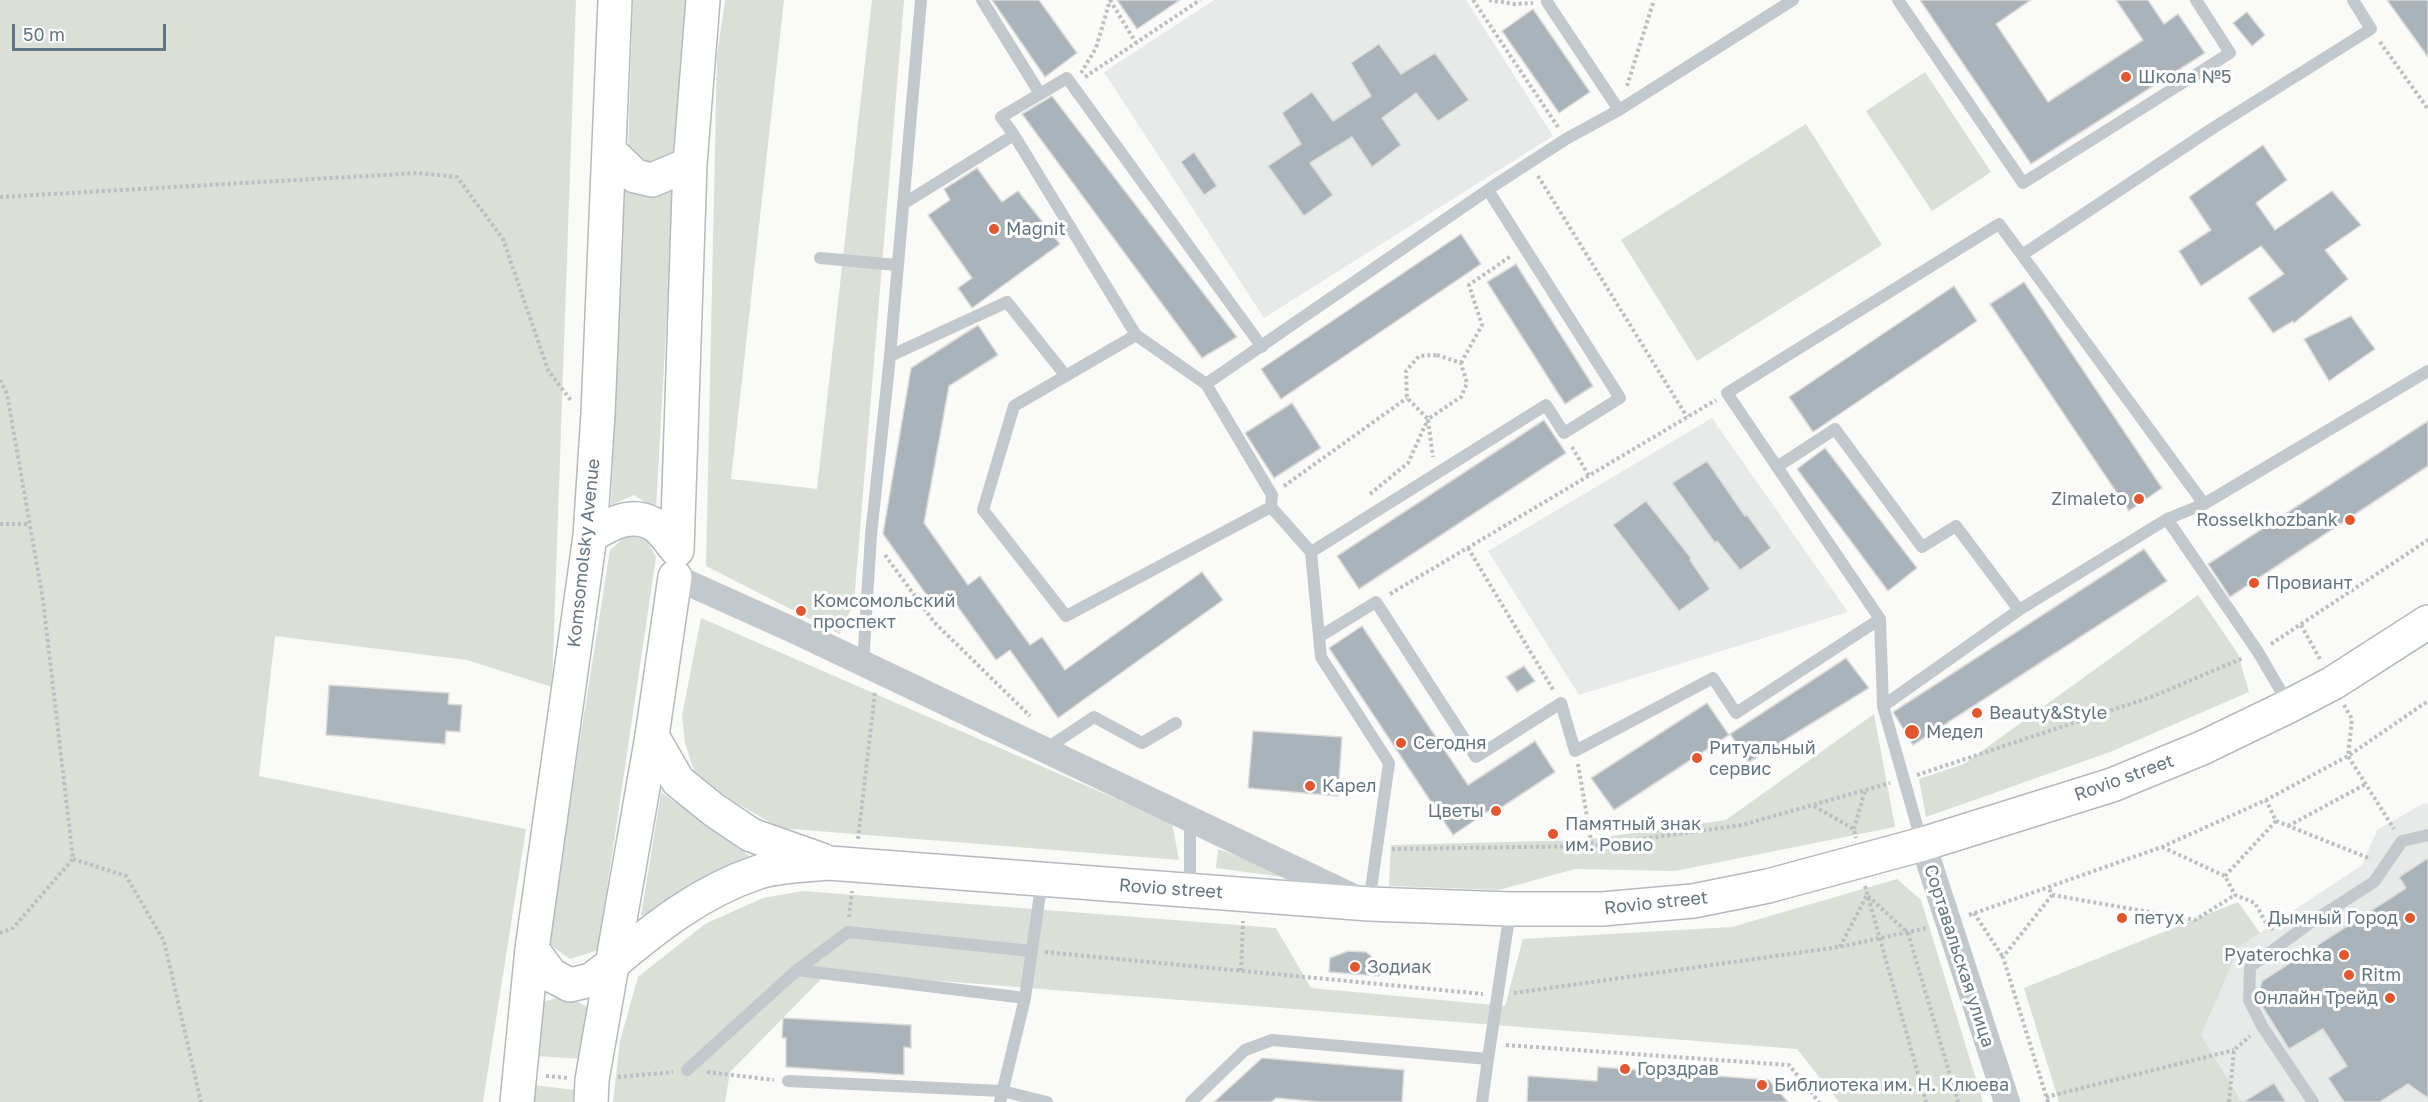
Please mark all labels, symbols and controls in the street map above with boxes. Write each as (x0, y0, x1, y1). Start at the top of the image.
scale bar (15, 12, 170, 50)
text: 50 m (23, 23, 65, 45)
place label: Школа №5 (2138, 66, 2231, 88)
marker: Школа №5 (2119, 70, 2133, 84)
place label: Magnit (1006, 218, 1066, 240)
marker: Magnit (987, 222, 1001, 236)
street label: Komsomolsky Avenue (563, 458, 605, 648)
place label: Zimaleto (2051, 488, 2127, 510)
marker: Zimaleto (2132, 492, 2146, 506)
place label: Rosselkhozbank (2196, 509, 2338, 531)
marker: Rosselkhozbank (2343, 513, 2357, 527)
place label: Провиант (2266, 572, 2352, 594)
marker: Провиант (2247, 576, 2261, 590)
place label: Комсомольский проспект (813, 590, 955, 632)
marker: Комсомольский проспект (794, 604, 808, 618)
place label: Beauty&Style (1989, 702, 2107, 724)
marker: Beauty&Style (1970, 706, 1984, 720)
place label: Медел (1926, 721, 1983, 743)
marker: Медел (1903, 723, 1921, 741)
place label: Сегодня (1413, 732, 1487, 754)
marker: Сегодня (1394, 736, 1408, 750)
place label: Ритуальный сервис (1709, 737, 1816, 780)
street label: Rovio street (2071, 750, 2177, 806)
marker: Ритуальный сервис (1690, 751, 1704, 765)
place label: Карел (1322, 775, 1376, 797)
marker: Карел (1303, 779, 1317, 793)
place label: Цветы (1428, 800, 1484, 822)
marker: Цветы (1489, 804, 1503, 818)
place label: Памятный знак им. Ровио (1565, 813, 1701, 856)
marker: Памятный знак им. Ровио (1546, 827, 1560, 841)
street label: Сортавальская улица (1919, 862, 1999, 1050)
street label: Rovio street (1118, 875, 1224, 903)
street label: Rovio street (1603, 887, 1709, 919)
place label: петух (2134, 907, 2184, 929)
place label: Дымный Город (2268, 907, 2398, 929)
marker: петух (2115, 911, 2129, 925)
marker: Дымный Город (2403, 911, 2417, 925)
place label: Pyaterochka (2224, 944, 2332, 966)
marker: Pyaterochka (2337, 948, 2351, 962)
place label: Зодиак (1367, 956, 1432, 978)
marker: Зодиак (1348, 960, 1362, 974)
place label: Ritm (2361, 964, 2401, 986)
marker: Ritm (2342, 968, 2356, 982)
place label: Онлайн Трейд (2254, 987, 2378, 1009)
marker: Онлайн Трейд (2383, 991, 2397, 1005)
place label: Горздрав (1637, 1058, 1719, 1080)
marker: Горздрав (1618, 1062, 1632, 1076)
place label: Библиотека им. Н. Клюева (1774, 1074, 2009, 1096)
marker: Библиотека им. Н. Клюева (1755, 1078, 1769, 1092)

